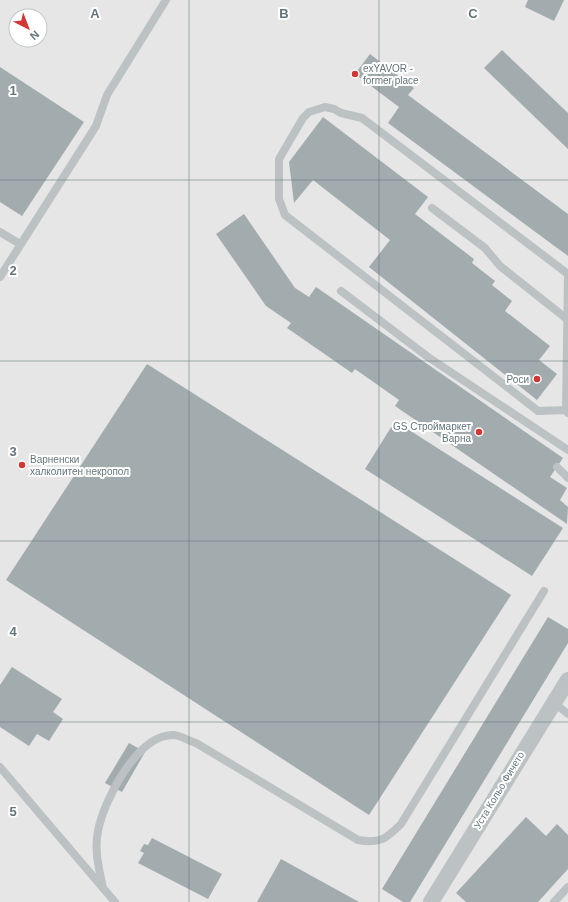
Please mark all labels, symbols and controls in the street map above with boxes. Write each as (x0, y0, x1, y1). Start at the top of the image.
text: A (90, 6, 100, 21)
text: B (279, 6, 289, 21)
text: C (468, 6, 478, 21)
north arrow (8, 8, 48, 48)
text: N (28, 28, 42, 43)
place label: exYAVOR - former place (363, 63, 419, 86)
marker: exYAVOR - former place (350, 69, 360, 79)
text: 1 (9, 83, 17, 98)
text: 2 (9, 263, 17, 278)
place label: Роси (507, 374, 529, 385)
marker: Роси (532, 374, 542, 384)
place label: GS Строймаркет Варна (393, 421, 471, 444)
marker: GS Строймаркет Варна (474, 427, 484, 437)
text: 3 (9, 444, 17, 459)
place label: Варненски халколитен некропол (30, 454, 129, 477)
marker: Варненски халколитен некропол (17, 460, 27, 470)
text: 4 (9, 624, 17, 639)
street label: Уста Кольо Фичето (472, 749, 527, 830)
text: 5 (9, 804, 17, 819)

